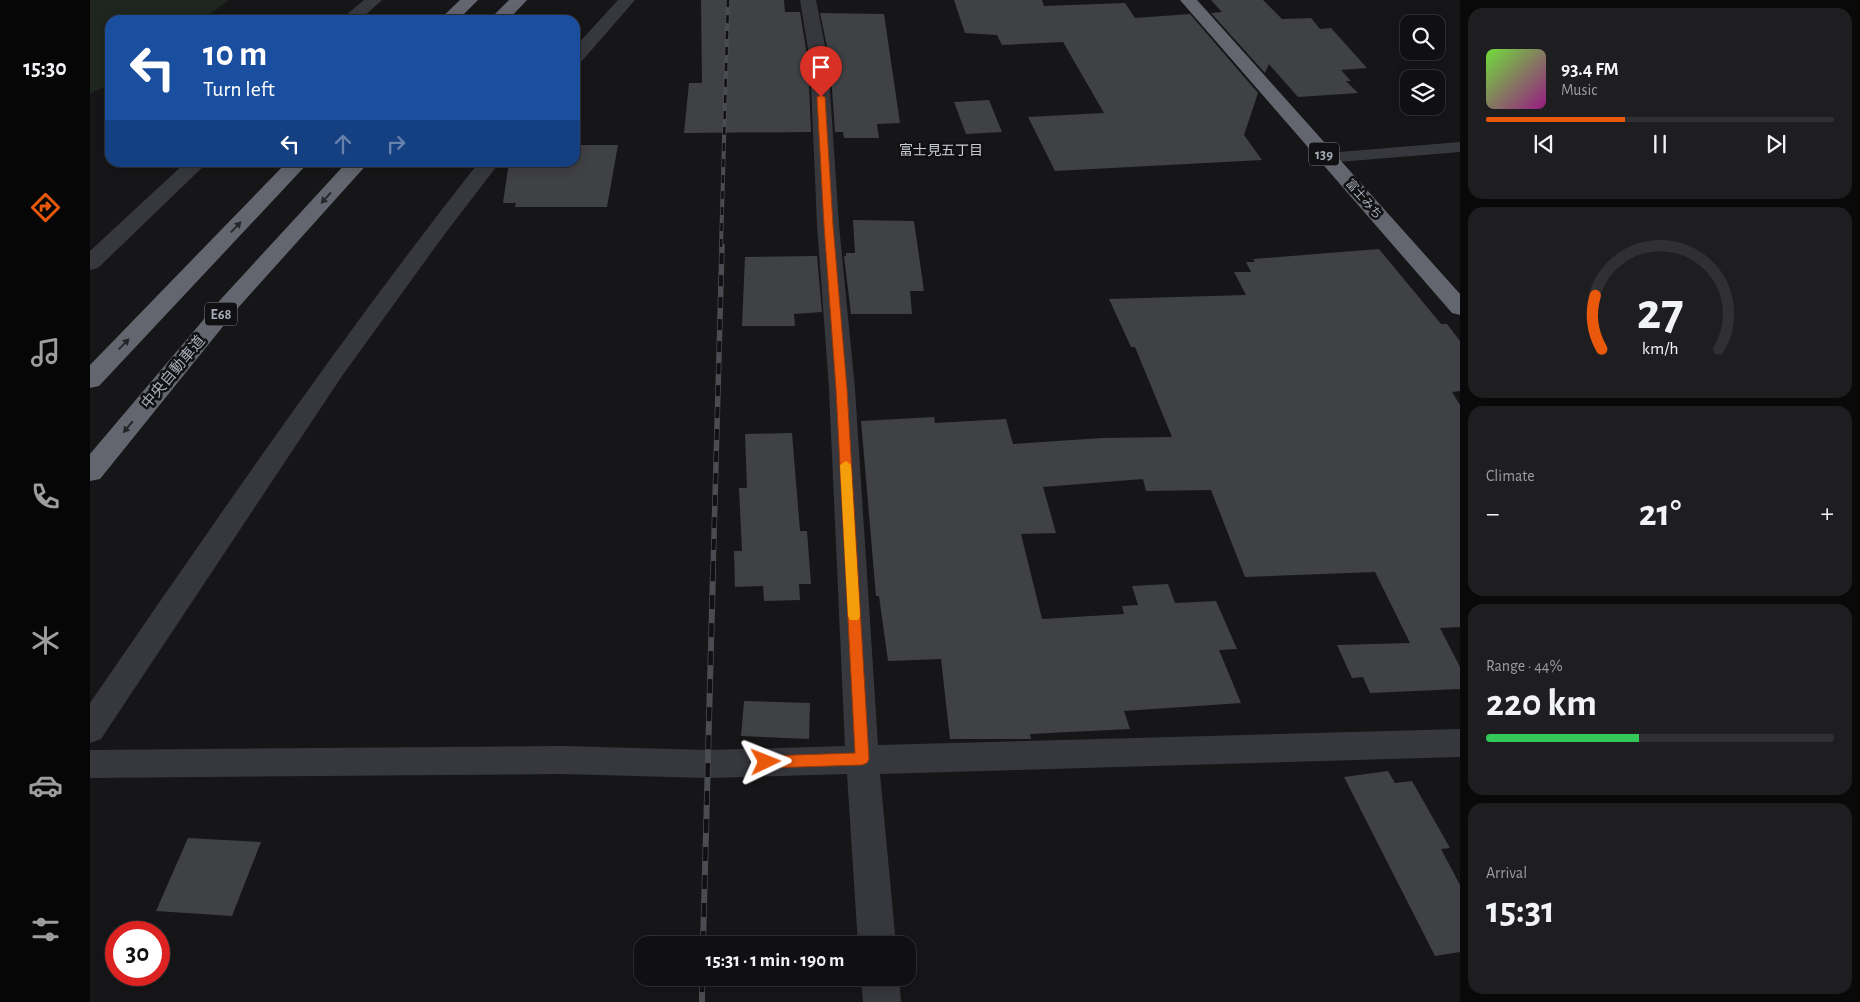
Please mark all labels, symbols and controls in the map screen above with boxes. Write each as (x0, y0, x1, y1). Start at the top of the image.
map controls (1400, 15, 1445, 115)
button: search (1400, 15, 1445, 60)
icon: left (120, 35, 185, 100)
text: 10 m (203, 37, 267, 72)
pin (800, 46, 842, 97)
icon: arrive (807, 53, 835, 81)
text: 15:30 (23, 57, 67, 79)
text: 93.4 FM (1561, 60, 1619, 79)
button: layers (1400, 70, 1445, 115)
text: Turn left (203, 78, 275, 100)
text: Music (1561, 82, 1597, 98)
icon: left (276, 130, 304, 158)
icon: ahead (329, 130, 357, 158)
icon: right (382, 130, 410, 158)
icon: previous (1530, 130, 1558, 158)
icon: pause (1646, 130, 1674, 158)
icon: next (1762, 130, 1790, 158)
road number: 139 (1309, 142, 1339, 166)
district label: 富士見五丁目 (899, 143, 983, 158)
street label: 富士みち (1344, 176, 1385, 221)
icon: directions (28, 190, 63, 225)
one-way arrow (320, 192, 332, 204)
one-way arrow (229, 221, 241, 233)
text: 27 (1637, 286, 1683, 338)
road number: E68 (205, 302, 237, 326)
street label: 中央自動車道 (138, 332, 208, 412)
icon: music (28, 335, 63, 370)
one-way arrow (118, 339, 130, 351)
text: km/h (1642, 340, 1678, 358)
one-way arrow (122, 420, 133, 433)
text: Climate (1486, 468, 1535, 484)
icon: phone (28, 479, 63, 514)
text: 21° (1639, 495, 1681, 533)
text: − (1486, 500, 1499, 528)
text: + (1821, 500, 1834, 528)
icon: climate (28, 623, 63, 658)
text: Range · 44% (1486, 658, 1563, 674)
text: 220 km (1486, 685, 1597, 723)
position arrow (739, 735, 791, 787)
icon: car (28, 768, 63, 803)
text: Arrival (1486, 865, 1527, 881)
text: 15:31 (1486, 892, 1555, 930)
icon: filters (28, 912, 63, 947)
speed limit sign: 30 (105, 921, 170, 986)
text: 15:31 · 1 min · 190 m (706, 951, 844, 970)

